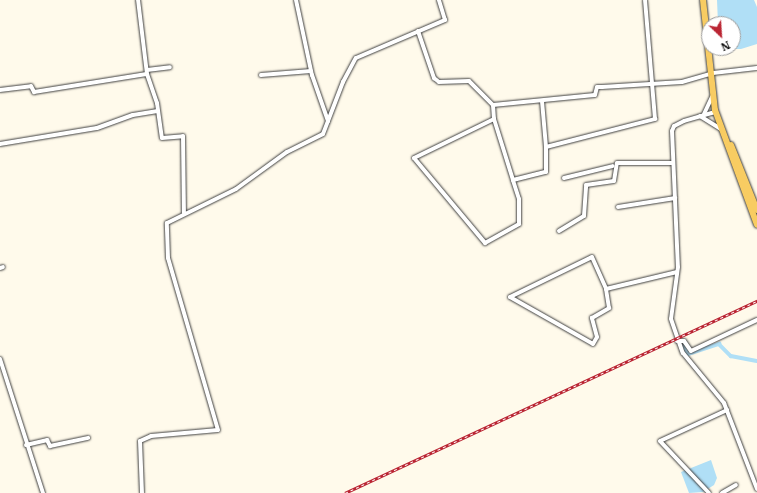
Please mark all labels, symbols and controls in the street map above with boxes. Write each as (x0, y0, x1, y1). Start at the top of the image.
north arrow (701, 16, 741, 56)
text: N (719, 38, 733, 54)

